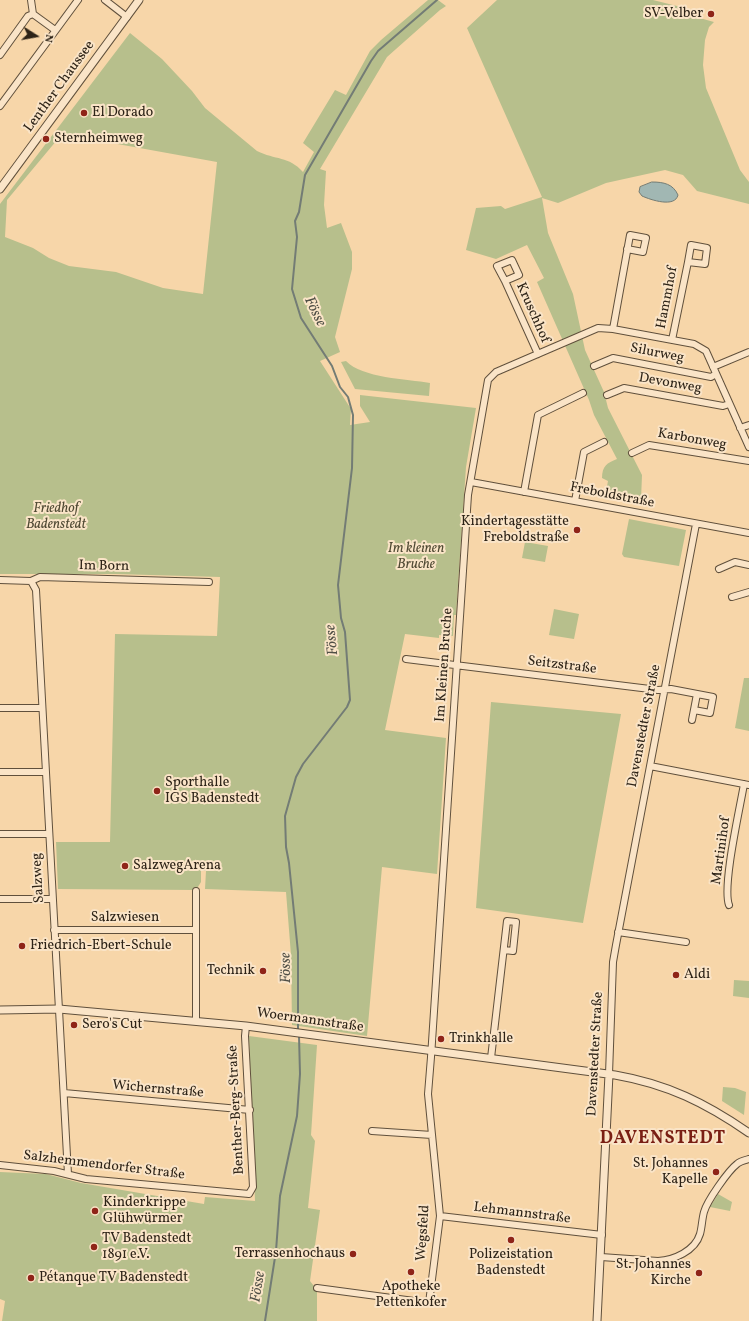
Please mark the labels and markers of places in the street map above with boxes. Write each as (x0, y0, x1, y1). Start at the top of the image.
place label: SV-Velber (644, 6, 703, 22)
marker: SV-Velber (706, 9, 716, 19)
place label: El Dorado (92, 105, 153, 121)
marker: El Dorado (79, 108, 89, 118)
place label: Sternheimweg (54, 131, 143, 147)
marker: Sternheimweg (41, 134, 51, 144)
place label: Kindertagesstätte Freboldstraße (461, 514, 569, 546)
marker: Kindertagesstätte Freboldstraße (572, 525, 582, 535)
place label: Sporthalle IGS Badenstedt (165, 775, 260, 808)
marker: Sporthalle IGS Badenstedt (152, 786, 162, 796)
place label: SalzwegArena (133, 858, 221, 874)
marker: SalzwegArena (120, 861, 130, 871)
place label: Friedrich-Ebert-Schule (30, 938, 172, 954)
marker: Friedrich-Ebert-Schule (17, 941, 27, 951)
place label: Technik (207, 963, 255, 979)
marker: Technik (258, 966, 268, 976)
place label: Aldi (684, 967, 710, 983)
marker: Aldi (671, 970, 681, 980)
place label: Sero's Cut (82, 1017, 142, 1033)
marker: Sero's Cut (69, 1020, 79, 1030)
place label: Trinkhalle (449, 1031, 513, 1047)
marker: Trinkhalle (436, 1034, 446, 1044)
place label: St. Johannes Kapelle (633, 1156, 708, 1188)
marker: St. Johannes Kapelle (711, 1167, 721, 1177)
place label: Kinderkrippe Glühwürmer (103, 1195, 186, 1228)
marker: Kinderkrippe Glühwürmer (90, 1206, 100, 1216)
place label: TV Badenstedt 1891 e.V. (102, 1231, 191, 1264)
marker: Polizeistation Badenstedt (506, 1235, 516, 1245)
marker: TV Badenstedt 1891 e.V. (89, 1242, 99, 1252)
place label: Terrassenhochaus (235, 1246, 345, 1262)
place label: Polizeistation Badenstedt (469, 1247, 553, 1280)
marker: Terrassenhochaus (348, 1249, 358, 1259)
place label: St. Johannes Kirche (616, 1257, 691, 1290)
marker: Apotheke Pettenkofer (406, 1267, 416, 1277)
marker: St. Johannes Kirche (694, 1268, 704, 1278)
place label: Pétanque TV Badenstedt (39, 1270, 188, 1286)
marker: Pétanque TV Badenstedt (26, 1273, 36, 1283)
place label: Apotheke Pettenkofer (375, 1279, 447, 1312)

